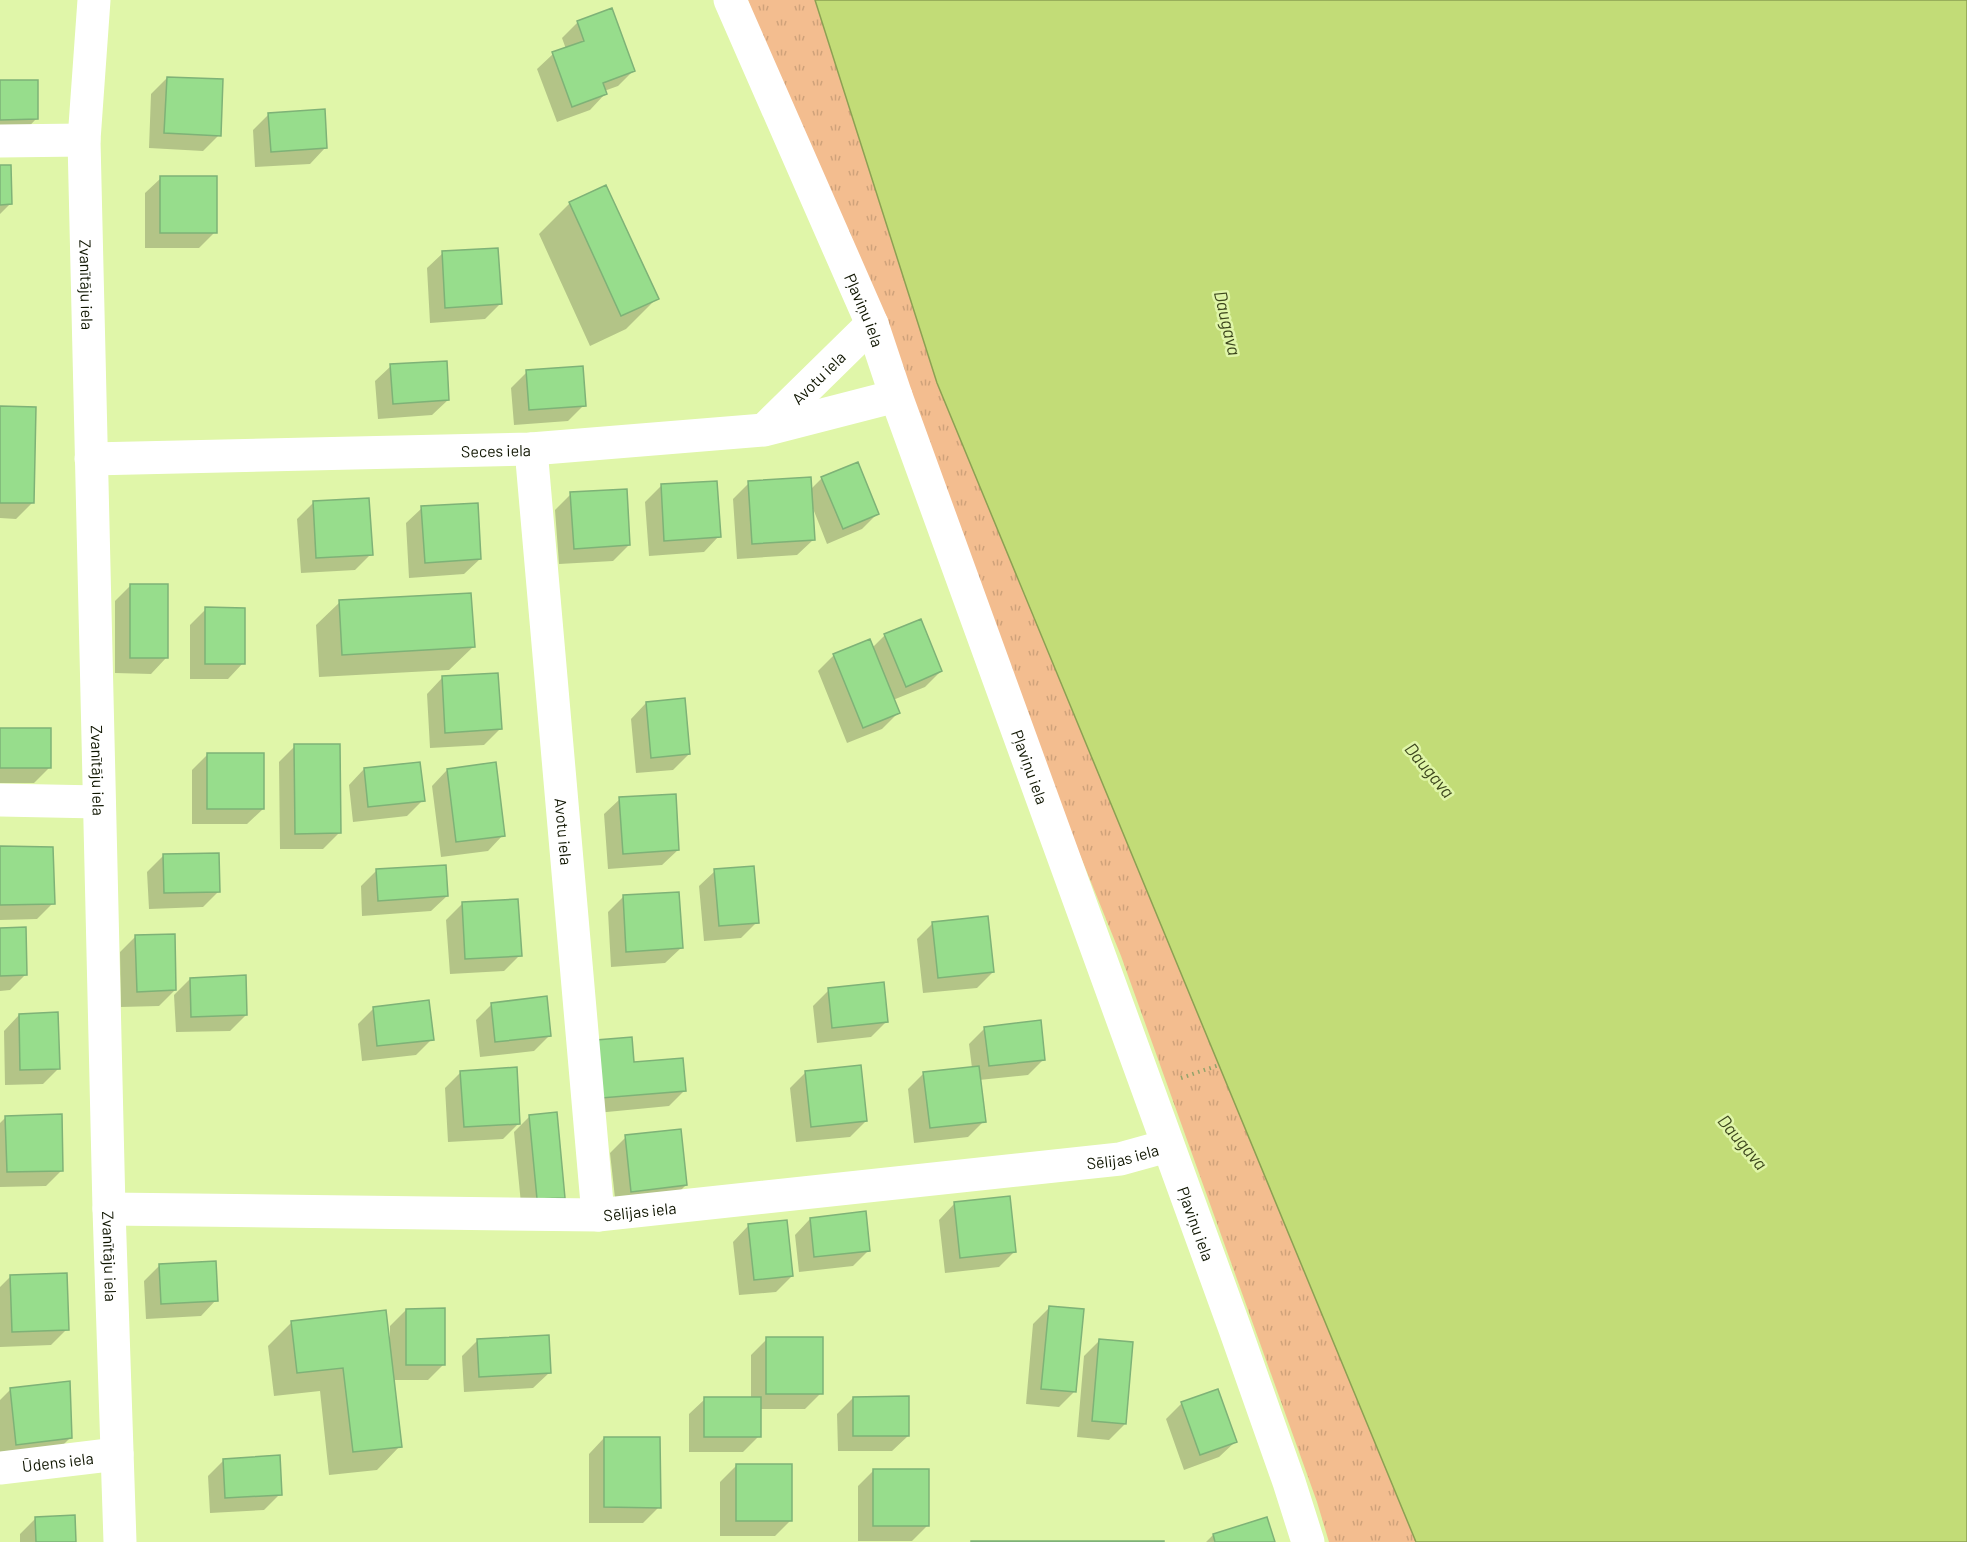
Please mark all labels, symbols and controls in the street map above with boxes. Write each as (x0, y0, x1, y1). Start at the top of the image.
street label: Zvanītāju iela (77, 239, 98, 330)
street label: Pļaviņu iela (841, 270, 888, 349)
water label: Daugava (1210, 289, 1246, 357)
street label: Avotu iela (787, 347, 848, 408)
street label: Seces iela (461, 440, 531, 460)
street label: Zvanītāju iela (88, 725, 109, 816)
street label: Pļaviņu iela (1008, 727, 1053, 806)
water label: Daugava (1400, 738, 1460, 802)
street label: Avotu iela (552, 797, 577, 866)
water label: Daugava (1713, 1110, 1773, 1174)
street label: Sēlijas iela (1086, 1139, 1161, 1172)
street label: Pļaviņu iela (1174, 1184, 1219, 1263)
street label: Sēlijas iela (602, 1197, 677, 1224)
street label: Zvanītāju iela (100, 1211, 122, 1302)
street label: Ūdens iela (21, 1447, 94, 1475)

